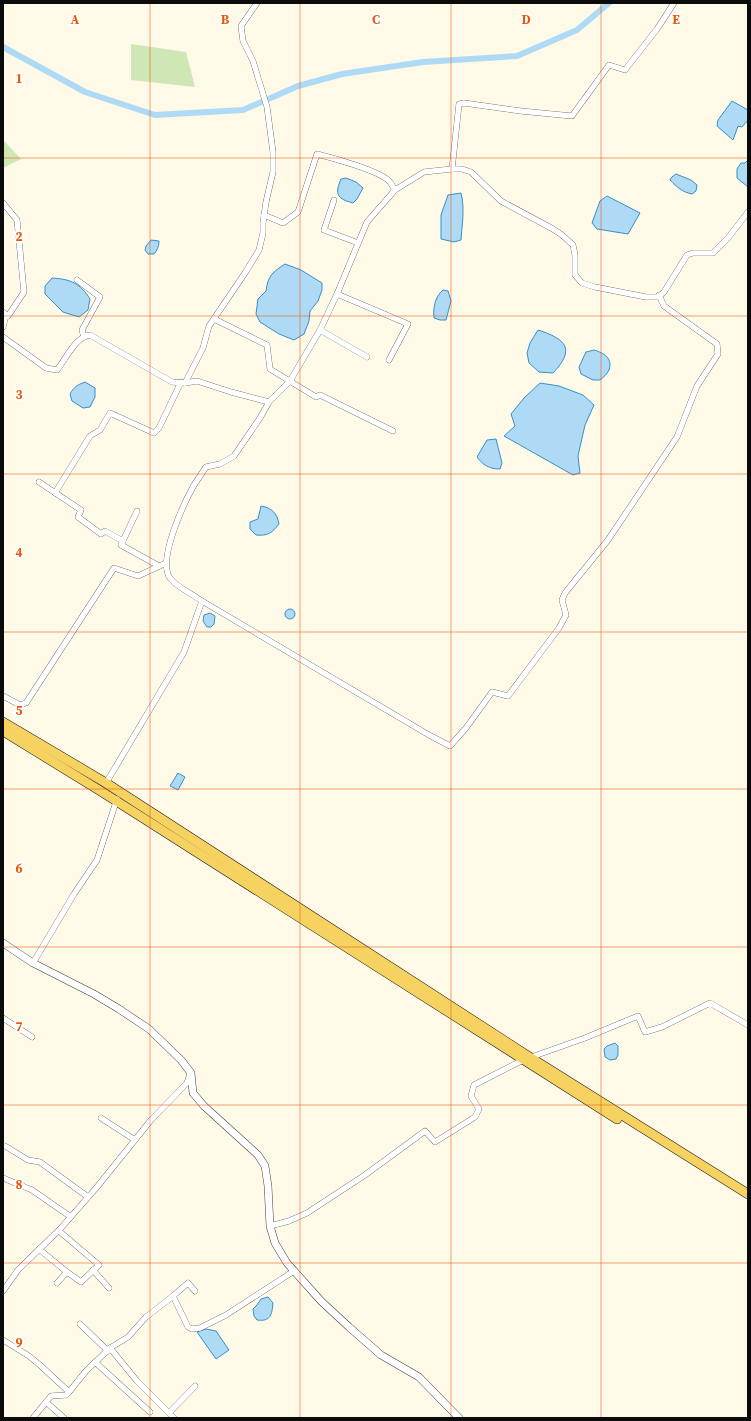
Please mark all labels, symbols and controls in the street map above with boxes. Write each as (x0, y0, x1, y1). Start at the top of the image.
text: A (71, 11, 80, 28)
text: B (221, 11, 230, 28)
text: C (372, 11, 380, 28)
text: D (521, 11, 531, 28)
text: E (672, 11, 680, 28)
text: 1 (15, 70, 23, 87)
text: 2 (15, 228, 23, 245)
text: 3 (15, 386, 23, 403)
text: 4 (15, 544, 23, 561)
text: 5 (15, 702, 23, 719)
text: 6 (15, 860, 23, 877)
text: 7 (15, 1018, 23, 1035)
text: 8 (15, 1176, 23, 1193)
text: 9 (15, 1334, 23, 1351)

